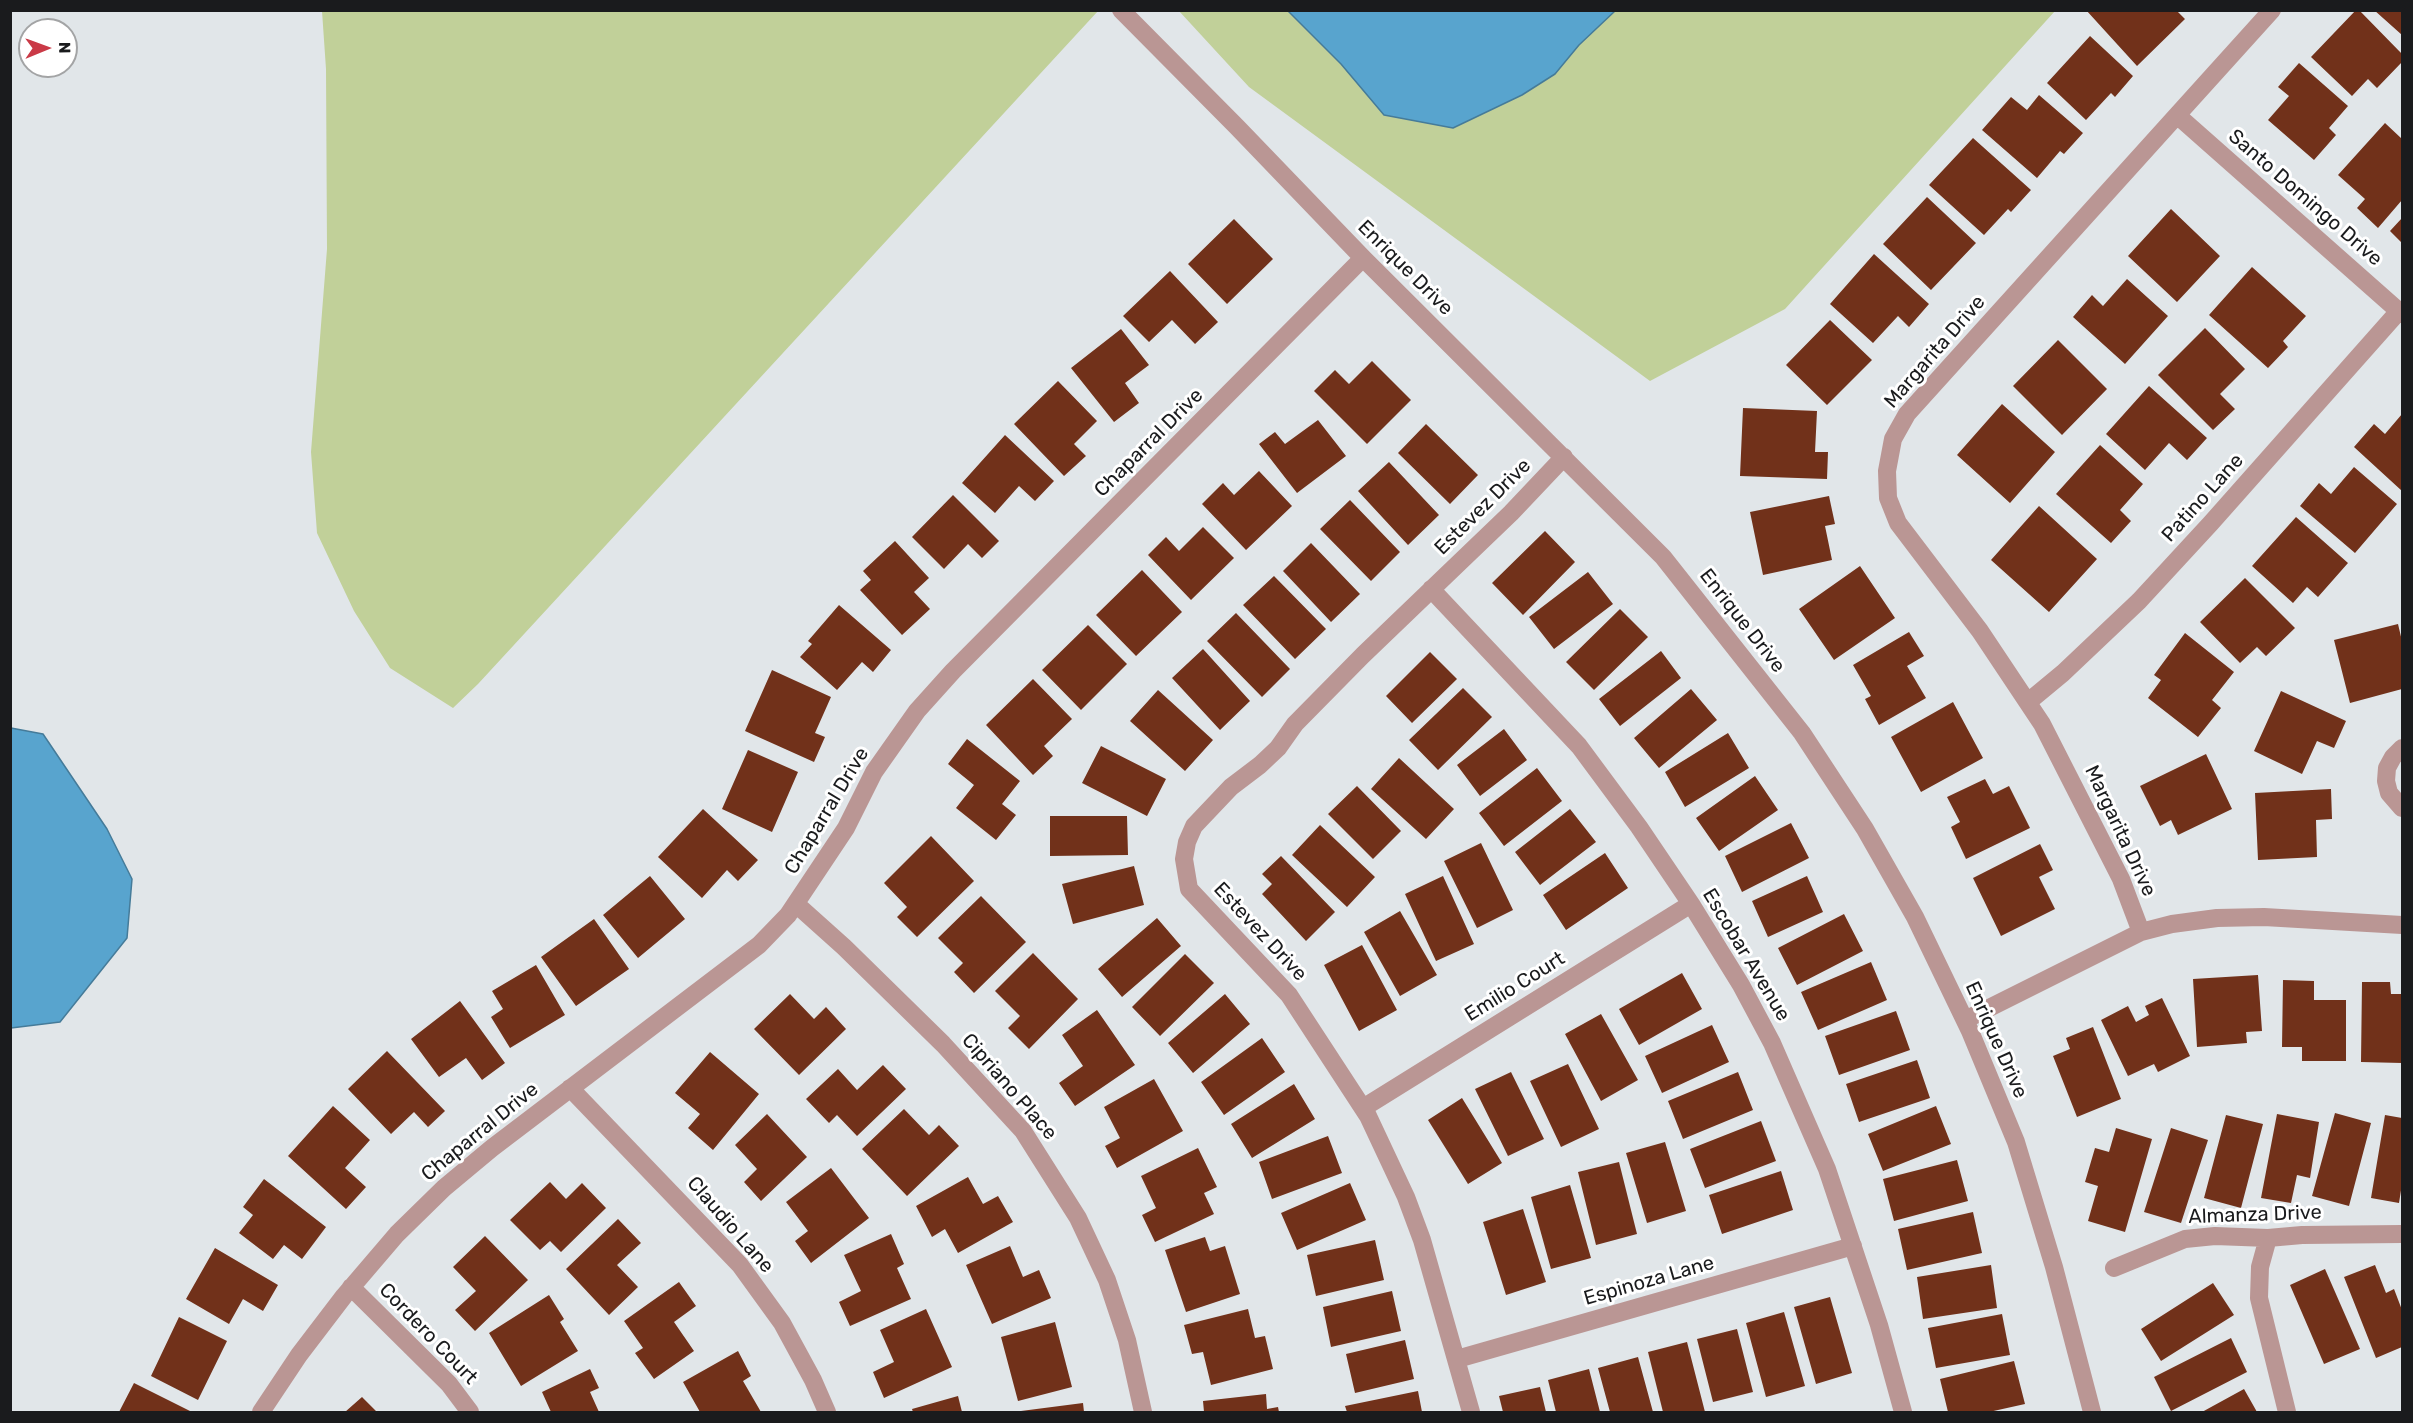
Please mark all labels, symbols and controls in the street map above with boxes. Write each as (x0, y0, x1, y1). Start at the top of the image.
north arrow (18, 18, 78, 78)
text: N (55, 42, 74, 54)
street label: Santo Domingo Drive (2223, 125, 2387, 271)
street label: Enrique Drive (1352, 215, 1458, 321)
street label: Margarita Drive (1879, 291, 1991, 413)
street label: Chaparral Drive (1090, 384, 1208, 502)
street label: Patino Lane (2157, 449, 2249, 547)
street label: Estevez Drive (1430, 454, 1536, 560)
street label: Enrique Drive (1694, 564, 1790, 678)
street label: Chaparral Drive (780, 743, 874, 879)
street label: Margarita Drive (2079, 762, 2161, 900)
street label: Estevez Drive (1208, 878, 1312, 986)
street label: Escobar Avenue (1697, 884, 1795, 1026)
street label: Emilio Court (1461, 947, 1569, 1027)
street label: Enrique Drive (1960, 978, 2032, 1102)
street label: Cipriano Place (956, 1029, 1062, 1145)
street label: Chaparral Drive (417, 1078, 543, 1186)
street label: Claudio Lane (682, 1172, 778, 1278)
street label: Almanza Drive (2188, 1201, 2322, 1229)
street label: Espinoza Lane (1581, 1251, 1717, 1311)
street label: Cordero Court (374, 1278, 482, 1390)

